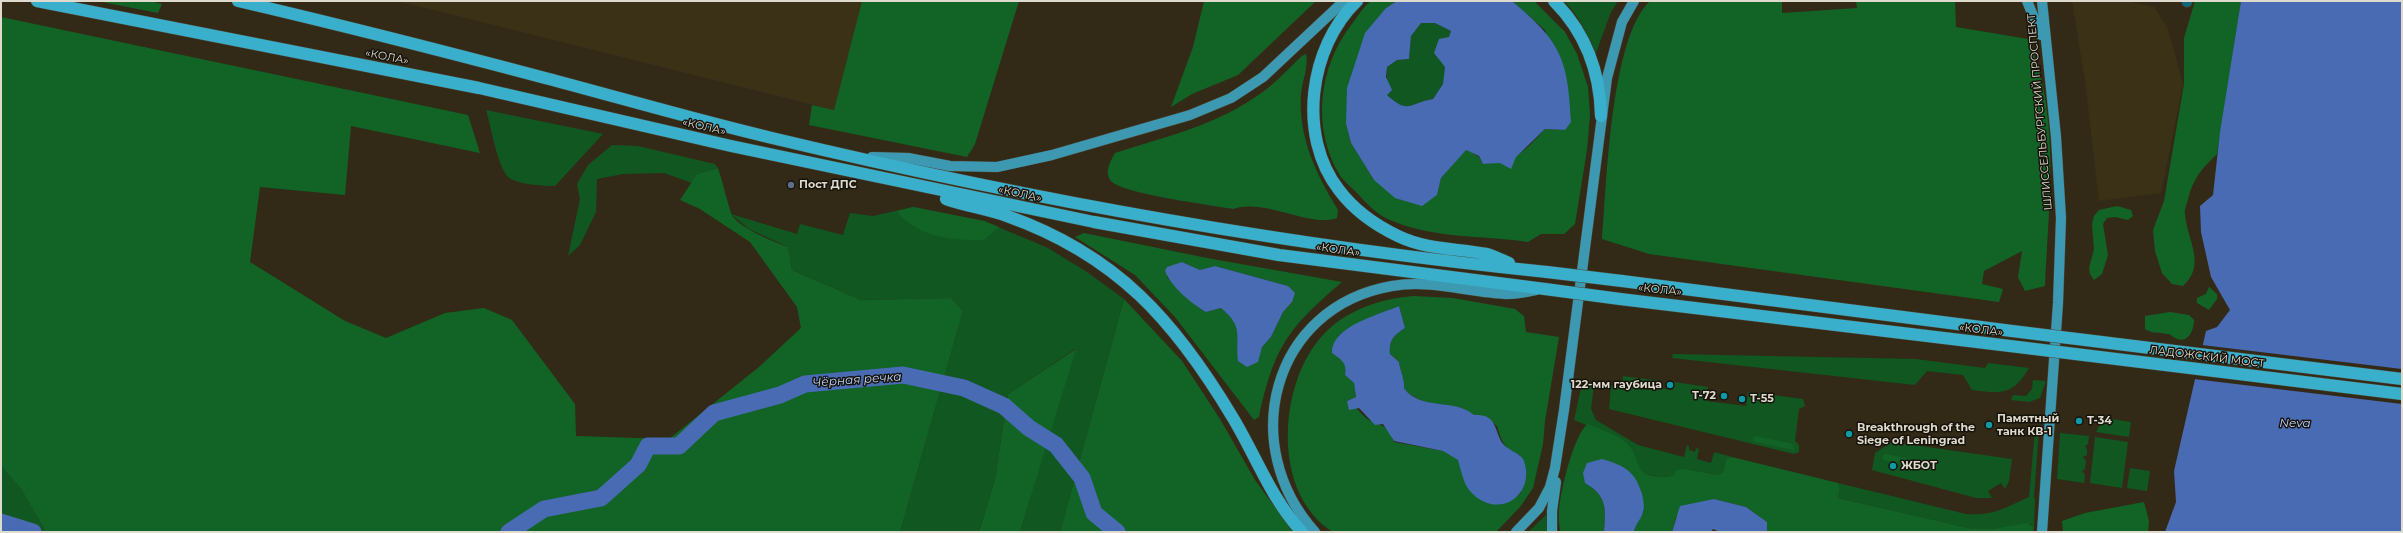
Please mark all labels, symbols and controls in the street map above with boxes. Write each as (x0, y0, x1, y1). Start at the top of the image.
street label: ШЛИССЕЛЬБУРГСКИЙ ПРОСПЕКТ (2025, 13, 2055, 211)
street label: «КОЛА» (364, 46, 410, 68)
street label: «КОЛА» (681, 116, 727, 138)
place label: Пост ДПС (799, 178, 857, 192)
marker: Пост ДПС (786, 180, 796, 190)
street label: «КОЛА» (997, 183, 1043, 205)
street label: «КОЛА» (1315, 240, 1361, 260)
street label: «КОЛА» (1637, 281, 1683, 299)
street label: «КОЛА» (1958, 321, 2004, 339)
street label: ЛАДОЖСКИЙ МОСТ (2149, 343, 2265, 371)
water label: Чёрная речка (812, 370, 902, 390)
place label: 122-мм гаубица (1571, 378, 1662, 392)
marker: 122-мм гаубица (1665, 380, 1675, 390)
place label: Т-72 (1692, 389, 1716, 403)
marker: Т-72 (1719, 391, 1729, 401)
place label: Т-55 (1750, 392, 1774, 406)
marker: Т-55 (1737, 394, 1747, 404)
place label: Памятный танк КВ-1 (1997, 412, 2059, 438)
place label: Т-34 (2087, 414, 2112, 428)
marker: Т-34 (2074, 416, 2084, 426)
water label: Neva (2279, 416, 2311, 430)
marker: Памятный танк КВ-1 (1984, 420, 1994, 430)
place label: Breakthrough of the Siege of Leningrad (1857, 421, 1975, 447)
marker: Breakthrough of the Siege of Leningrad (1844, 429, 1854, 439)
place label: ЖБОТ (1901, 459, 1937, 473)
marker: ЖБОТ (1888, 461, 1898, 471)

